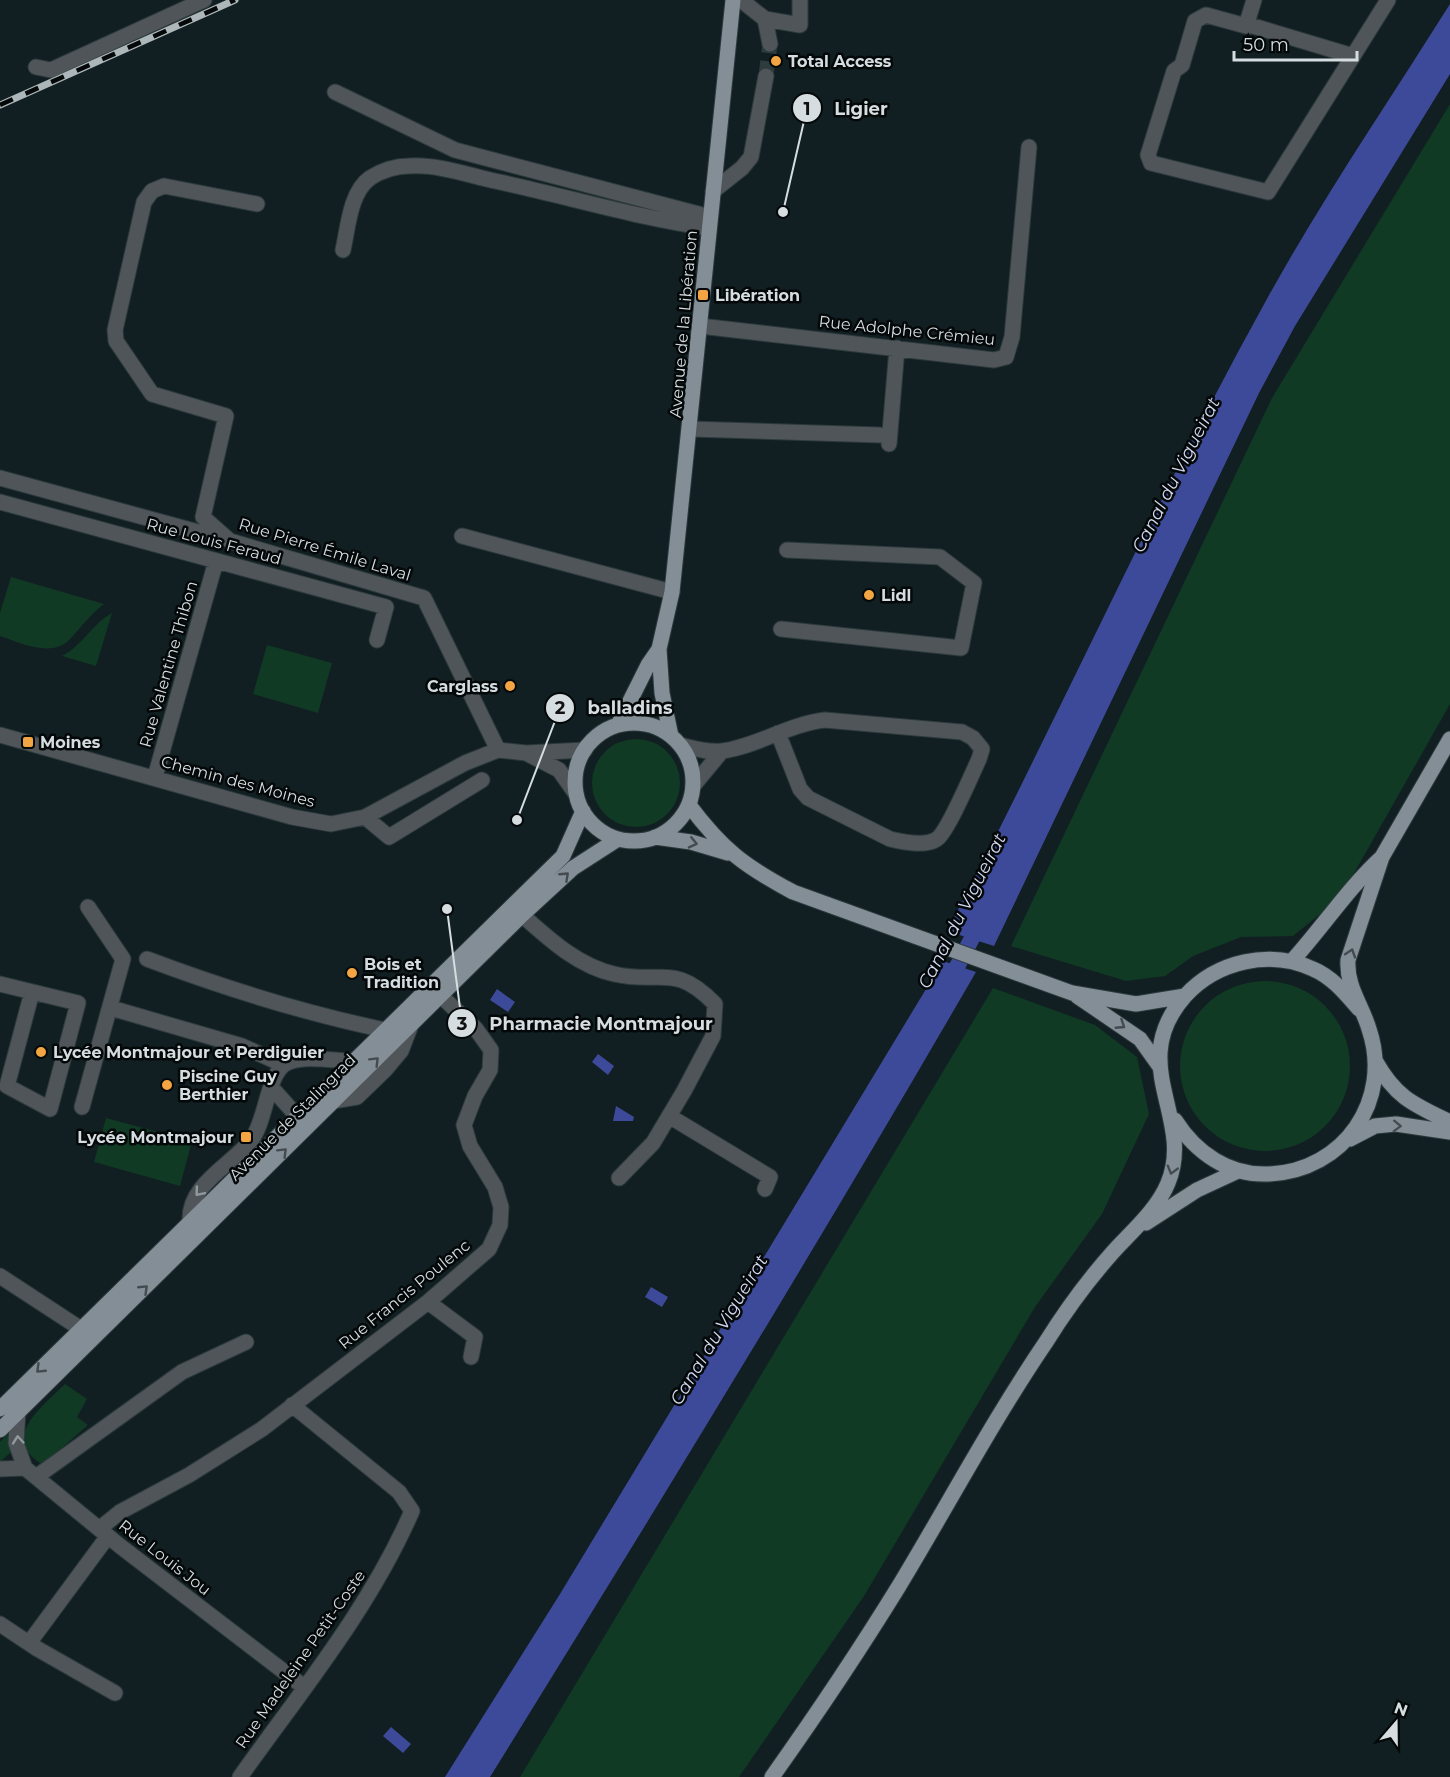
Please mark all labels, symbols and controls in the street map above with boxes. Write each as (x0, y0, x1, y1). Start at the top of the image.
scale bar (1234, 24, 1357, 62)
text: 50 m (1243, 34, 1289, 56)
place label: Total Access (788, 52, 892, 71)
marker: Total Access (769, 54, 783, 68)
callout: Ligier (792, 90, 899, 126)
text: 1 (803, 98, 811, 120)
text: Ligier (834, 98, 888, 120)
street label: Avenue de la Libération (666, 229, 701, 419)
place label: Libération (715, 286, 800, 305)
marker: Libération (696, 288, 710, 302)
street label: Rue Adolphe Crémieu (818, 312, 996, 349)
water label: Canal du Vigueirat (1127, 393, 1225, 556)
street label: Rue Louis Feraud (144, 514, 283, 569)
street label: Rue Pierre Émile Laval (237, 514, 413, 585)
street label: Rue Valentine Thibon (136, 579, 201, 750)
place label: Lidl (881, 586, 911, 605)
marker: Lidl (862, 588, 876, 602)
place label: Carglass (427, 677, 498, 696)
marker: Carglass (503, 679, 517, 693)
callout: balladins (545, 690, 685, 726)
text: 2 (555, 697, 566, 719)
text: balladins (587, 697, 673, 719)
place label: Moines (40, 733, 101, 752)
marker: Moines (21, 735, 35, 749)
street label: Chemin des Moines (159, 752, 317, 811)
water label: Canal du Vigueirat (913, 829, 1011, 992)
one-way arrow (688, 836, 698, 849)
one-way arrow (557, 872, 568, 883)
one-way arrow (1343, 948, 1356, 959)
place label: Bois et Tradition (364, 955, 439, 992)
marker: Bois et Tradition (345, 966, 359, 980)
callout: Pharmacie Montmajour (447, 1005, 725, 1041)
text: 3 (456, 1013, 468, 1035)
text: Pharmacie Montmajour (489, 1013, 713, 1035)
one-way arrow (1114, 1018, 1125, 1029)
place label: Lycée Montmajour et Perdiguier (53, 1043, 324, 1062)
marker: Lycée Montmajour et Perdiguier (34, 1045, 48, 1059)
street label: Avenue de Stalingrad (225, 1050, 360, 1185)
one-way arrow (367, 1057, 378, 1068)
place label: Piscine Guy Berthier (179, 1067, 277, 1104)
marker: Piscine Guy Berthier (160, 1078, 174, 1092)
one-way arrow (1393, 1119, 1402, 1132)
place label: Lycée Montmajour (77, 1128, 234, 1147)
marker: Lycée Montmajour (239, 1130, 253, 1144)
one-way arrow (275, 1148, 286, 1159)
one-way arrow (1167, 1164, 1179, 1175)
one-way arrow (196, 1185, 207, 1196)
street label: Rue Francis Poulenc (335, 1236, 474, 1353)
water label: Canal du Vigueirat (665, 1250, 773, 1409)
one-way arrow (136, 1285, 147, 1296)
one-way arrow (37, 1361, 48, 1372)
one-way arrow (12, 1436, 25, 1445)
street label: Rue Louis Jou (115, 1516, 214, 1599)
street label: Rue Madeleine Petit-Coste (231, 1567, 369, 1752)
north arrow (1366, 1693, 1426, 1753)
text: N (1392, 1698, 1410, 1721)

